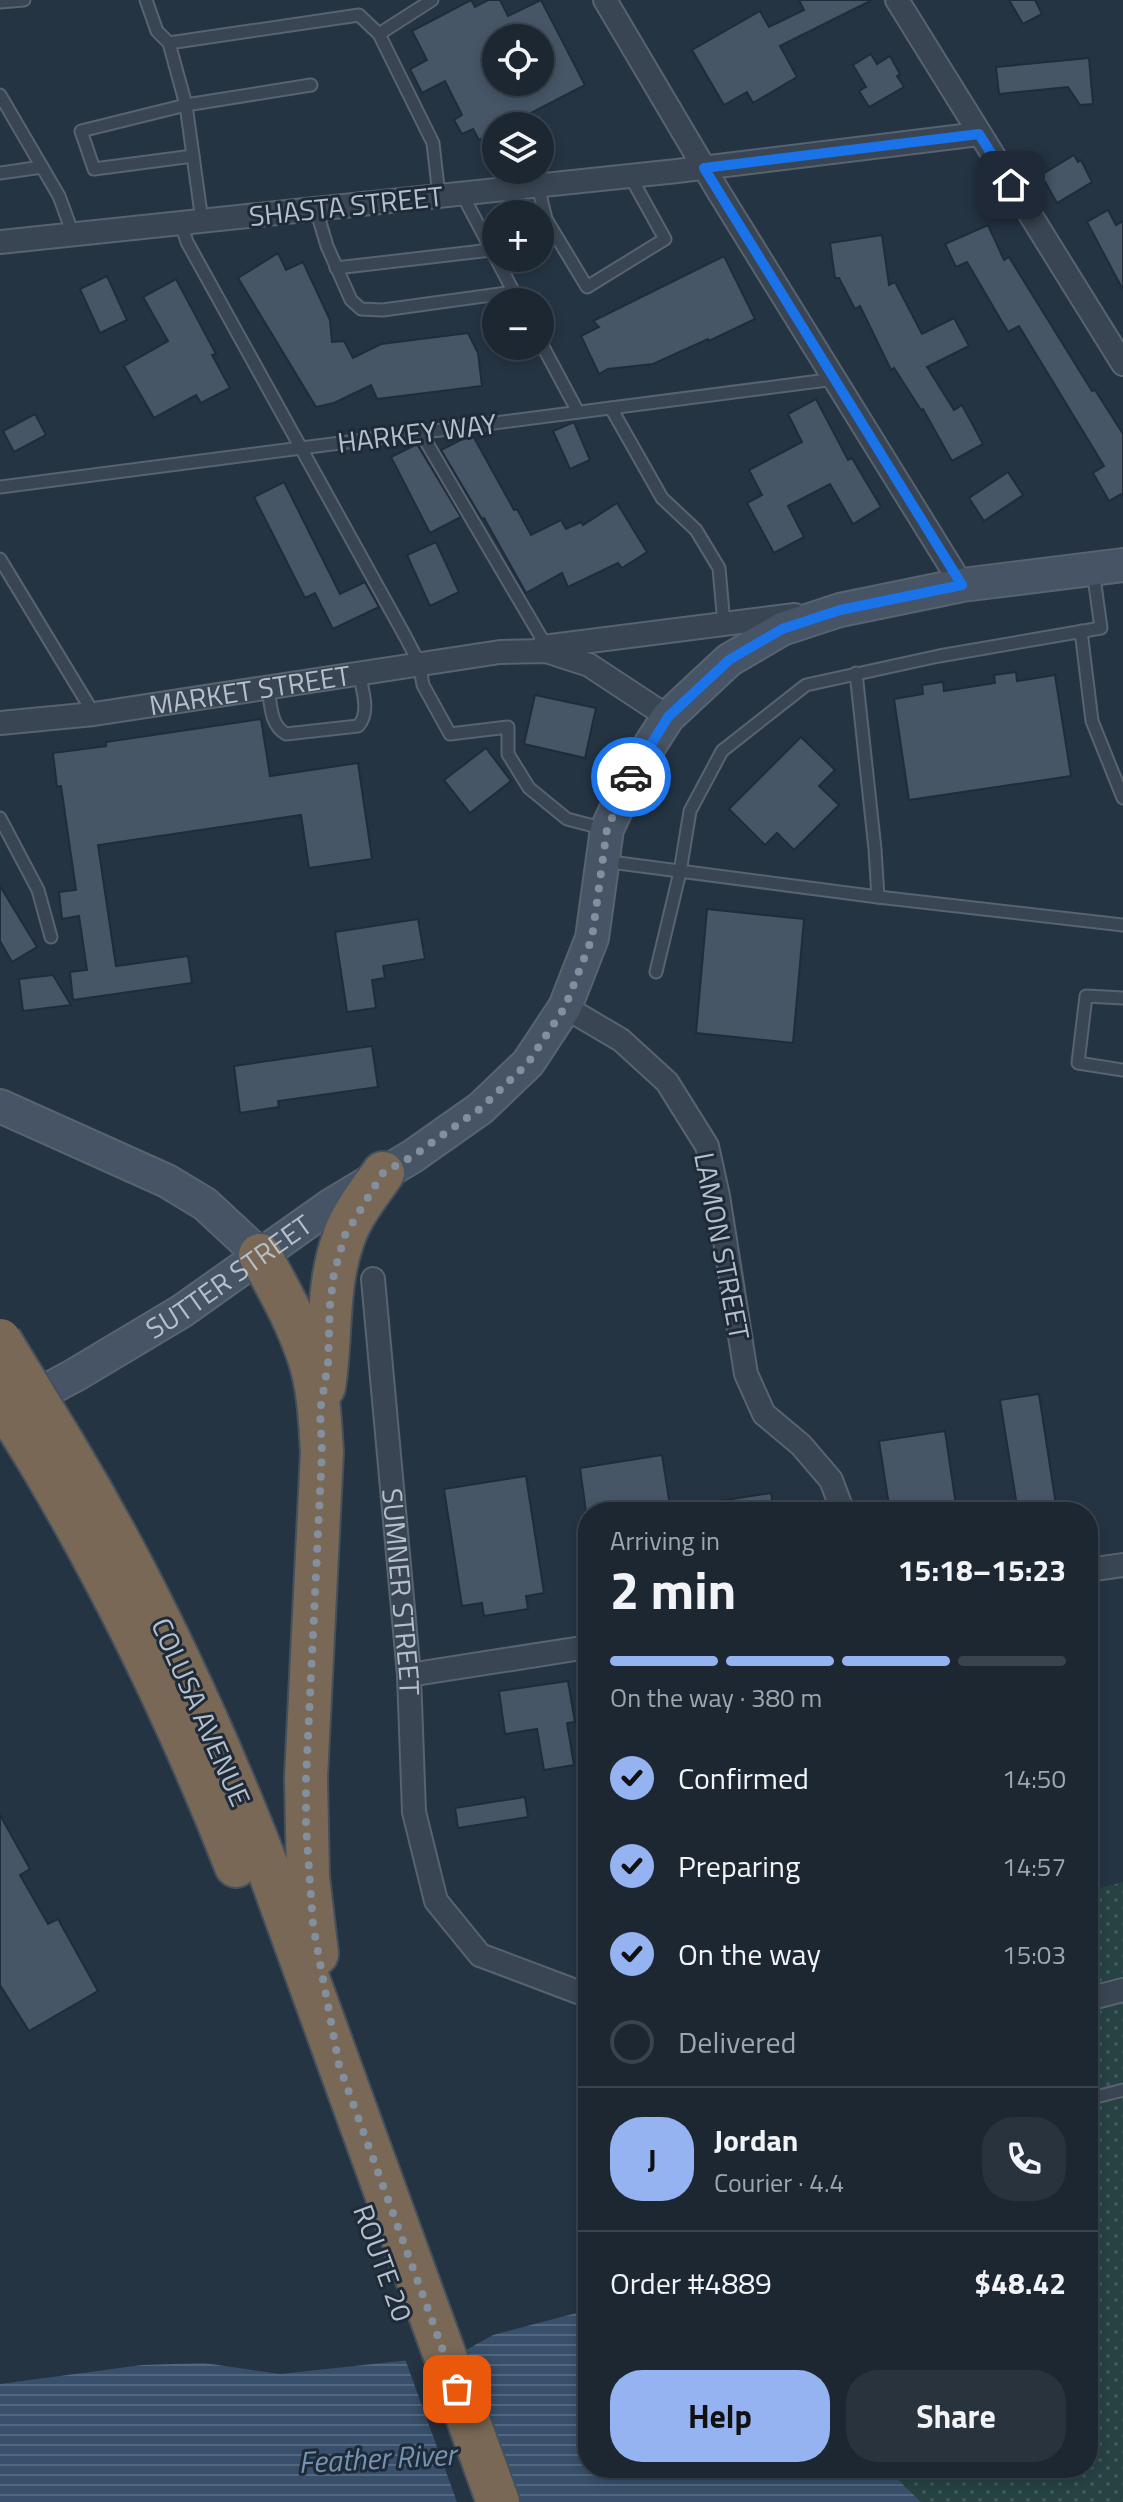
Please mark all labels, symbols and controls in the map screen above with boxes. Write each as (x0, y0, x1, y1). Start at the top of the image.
map controls (482, 24, 554, 360)
button: locate (482, 24, 554, 96)
button: layers (482, 112, 554, 184)
pin (977, 151, 1045, 219)
icon: home (989, 163, 1033, 207)
street label: SHASTA STREET (247, 174, 445, 237)
button: + (482, 200, 554, 272)
button: − (482, 288, 554, 360)
street label: HARKEY WAY (335, 401, 499, 464)
street label: MARKET STREET (146, 653, 353, 726)
courier (591, 737, 671, 817)
icon: car (609, 755, 653, 799)
street label: LAMON STREET (683, 1149, 762, 1344)
street label: SUTTER STREET (137, 1203, 321, 1349)
street label: SUMNER STREET (371, 1486, 432, 1696)
text: Arriving in (610, 1521, 720, 1560)
text: 15:18–15:23 (898, 1547, 1066, 1593)
text: 2 min (610, 1550, 736, 1629)
street label: COLUSA AVENUE (141, 1611, 262, 1813)
text: On the way · 380 m (610, 1678, 822, 1717)
text: Confirmed (678, 1755, 809, 1801)
icon: check (610, 1756, 654, 1800)
text: 14:50 (1002, 1759, 1066, 1798)
text: Preparing (678, 1843, 800, 1889)
icon: check (610, 1844, 654, 1888)
text: 14:57 (1002, 1847, 1066, 1886)
text: On the way (678, 1931, 821, 1977)
icon: check (610, 1932, 654, 1976)
text: 15:03 (1002, 1935, 1066, 1974)
text: Delivered (678, 2019, 796, 2065)
text: Jordan (714, 2117, 798, 2163)
button: phone (982, 2117, 1066, 2201)
text: J (647, 2136, 657, 2182)
text: Courier · 4.4 (714, 2163, 844, 2202)
street label: ROUTE 20 (342, 2198, 424, 2327)
text: Order #4889 (610, 2260, 772, 2306)
text: $48.42 (974, 2260, 1066, 2306)
pin (423, 2355, 491, 2423)
icon: bag (435, 2367, 479, 2411)
button: Help (610, 2370, 830, 2462)
button: Share (846, 2370, 1066, 2462)
water label: Feather River (297, 2431, 460, 2485)

